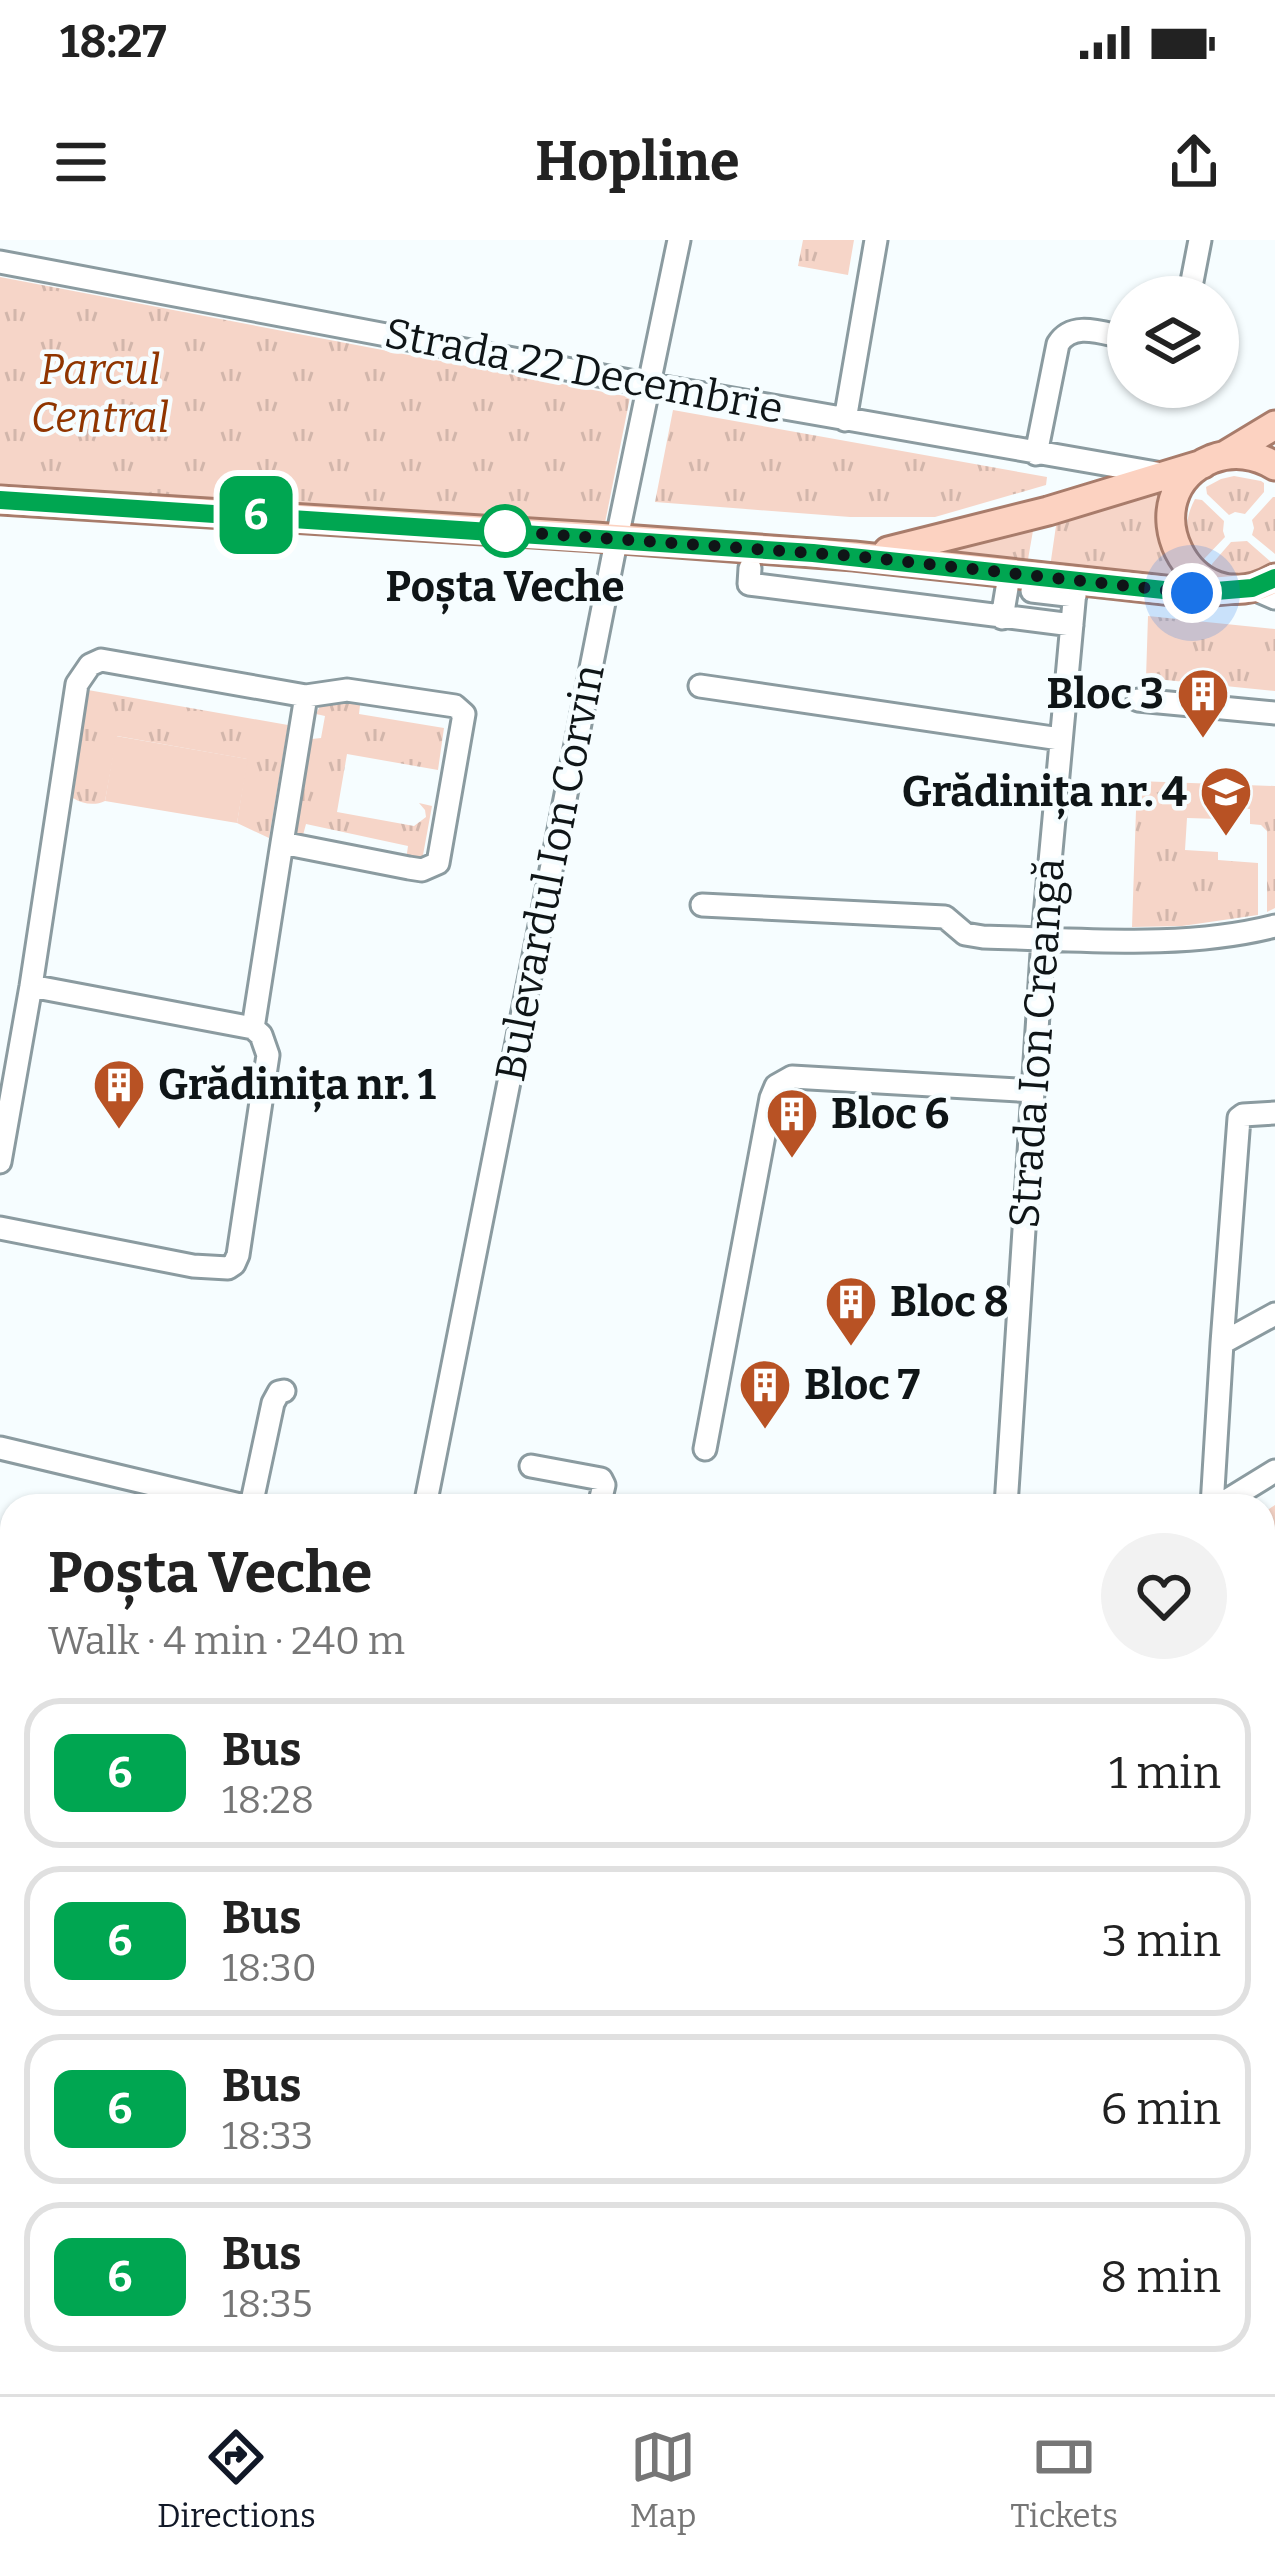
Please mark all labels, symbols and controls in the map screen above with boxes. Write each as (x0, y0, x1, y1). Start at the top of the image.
text: 18:27 (60, 15, 166, 69)
icon: menu (48, 129, 114, 195)
icon: share (1161, 129, 1227, 195)
text: Hopline (535, 130, 740, 194)
map controls (1107, 276, 1239, 408)
button: layers (1107, 276, 1239, 408)
street label: Strada 22 Decembrie (381, 308, 787, 434)
park label: Parcul Central (31, 345, 169, 443)
line badge: 6 (217, 476, 295, 554)
text: 6 (244, 490, 268, 540)
marker: Poșta Veche (480, 506, 530, 556)
place label: Poșta Veche (385, 562, 625, 615)
your location (1162, 563, 1222, 623)
street label: Bulevardul Ion Corvin (485, 661, 615, 1085)
building icon: Bloc 3 (1175, 666, 1231, 740)
place label: Bloc 3 (1046, 669, 1164, 719)
school or university icon: Grădinița nr. 4 (1198, 764, 1254, 838)
place label: Grădinița nr. 4 (902, 767, 1187, 820)
street label: Strada Ion Creangă (999, 856, 1075, 1230)
building icon: Grădinița nr. 1 (91, 1057, 147, 1131)
place label: Grădinița nr. 1 (158, 1060, 436, 1113)
building icon: Bloc 6 (764, 1086, 820, 1160)
place label: Bloc 6 (831, 1089, 949, 1139)
building icon: Bloc 8 (823, 1274, 879, 1348)
place label: Bloc 8 (890, 1277, 1009, 1327)
building icon: Bloc 7 (737, 1357, 793, 1431)
place label: Bloc 7 (804, 1360, 920, 1410)
button: heart (1101, 1533, 1227, 1659)
text: Poșta Veche (48, 1539, 372, 1607)
text: Walk · 4 min · 240 m (48, 1618, 405, 1664)
text: Bus (222, 1723, 301, 1777)
text: 1 min (1109, 1746, 1221, 1800)
text: 6 (108, 1748, 132, 1798)
text: 18:28 (222, 1777, 314, 1823)
text: Bus (222, 1891, 301, 1945)
text: 3 min (1102, 1914, 1221, 1968)
text: 6 (108, 1916, 132, 1966)
text: 18:30 (222, 1945, 317, 1991)
text: Bus (222, 2059, 301, 2113)
text: 6 min (1101, 2082, 1221, 2136)
text: 6 (108, 2084, 132, 2134)
text: 18:33 (222, 2113, 313, 2159)
text: Bus (222, 2227, 301, 2281)
text: 8 min (1100, 2250, 1221, 2304)
text: 6 (108, 2252, 132, 2302)
text: 18:35 (222, 2281, 313, 2327)
tab: Directions (157, 2424, 316, 2536)
tab: Map (630, 2424, 696, 2536)
tab: Tickets (1010, 2424, 1118, 2536)

